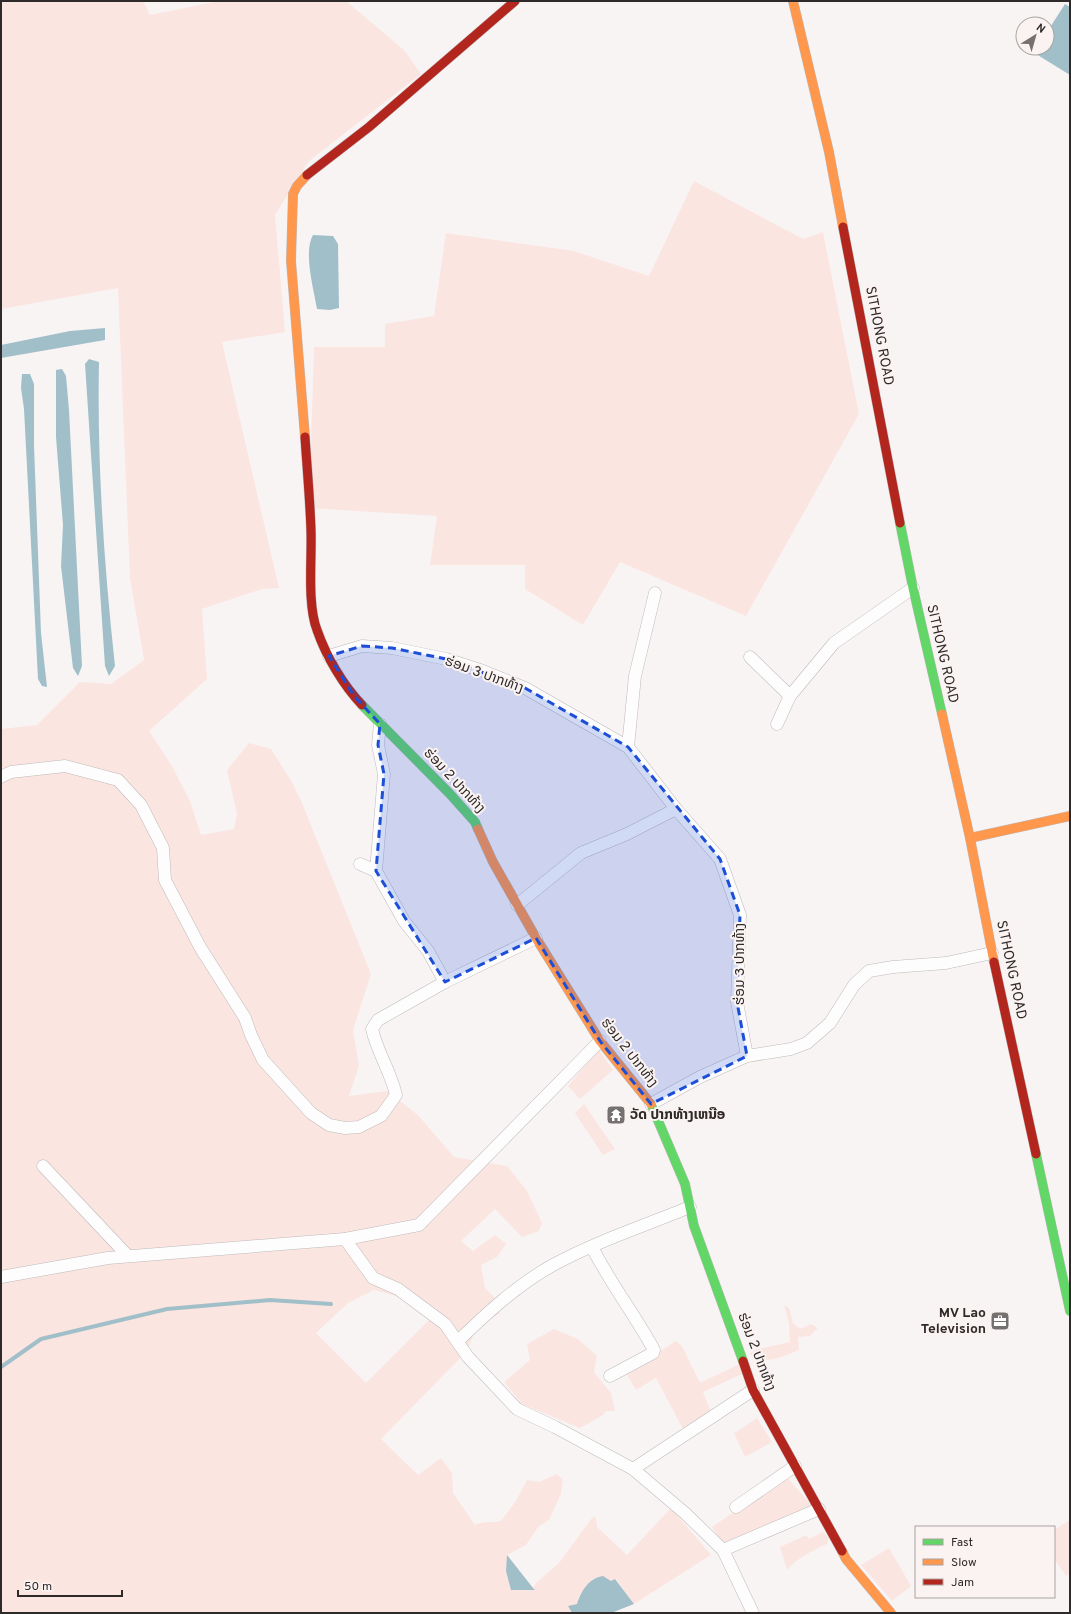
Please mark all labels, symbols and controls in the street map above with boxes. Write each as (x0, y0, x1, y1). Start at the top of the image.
north arrow (1015, 16, 1055, 56)
text: N (1033, 21, 1048, 37)
street label: SITHONG ROAD (861, 285, 897, 387)
street label: SITHONG ROAD (922, 603, 962, 705)
street label: ຮ່ອມ 3 ປາກທ້າງ (442, 653, 526, 697)
street label: ຮ່ອມ 2 ປາກທ້າງ (420, 745, 488, 817)
street label: SITHONG ROAD (992, 919, 1030, 1021)
street label: ຮ່ອມ 3 ປາກທ້າງ (732, 923, 749, 1005)
street label: ຮ່ອມ 2 ປາກທ້າງ (597, 1015, 661, 1091)
temple icon: ວັດ ປາກທ້າງເຫນືອ (605, 1104, 627, 1126)
place label: ວັດ ປາກທ້າງເຫນືອ (630, 1107, 725, 1124)
place label: MV Lao Television (921, 1305, 986, 1338)
street label: ຮ່ອມ 2 ປາກທ້າງ (733, 1310, 779, 1394)
office icon: MV Lao Television (989, 1310, 1011, 1332)
legend (915, 1526, 1055, 1598)
text: Fast (951, 1535, 973, 1551)
text: Slow (951, 1555, 977, 1571)
scale bar (18, 1572, 122, 1598)
text: Jam (951, 1575, 974, 1591)
text: 50 m (24, 1579, 52, 1595)

